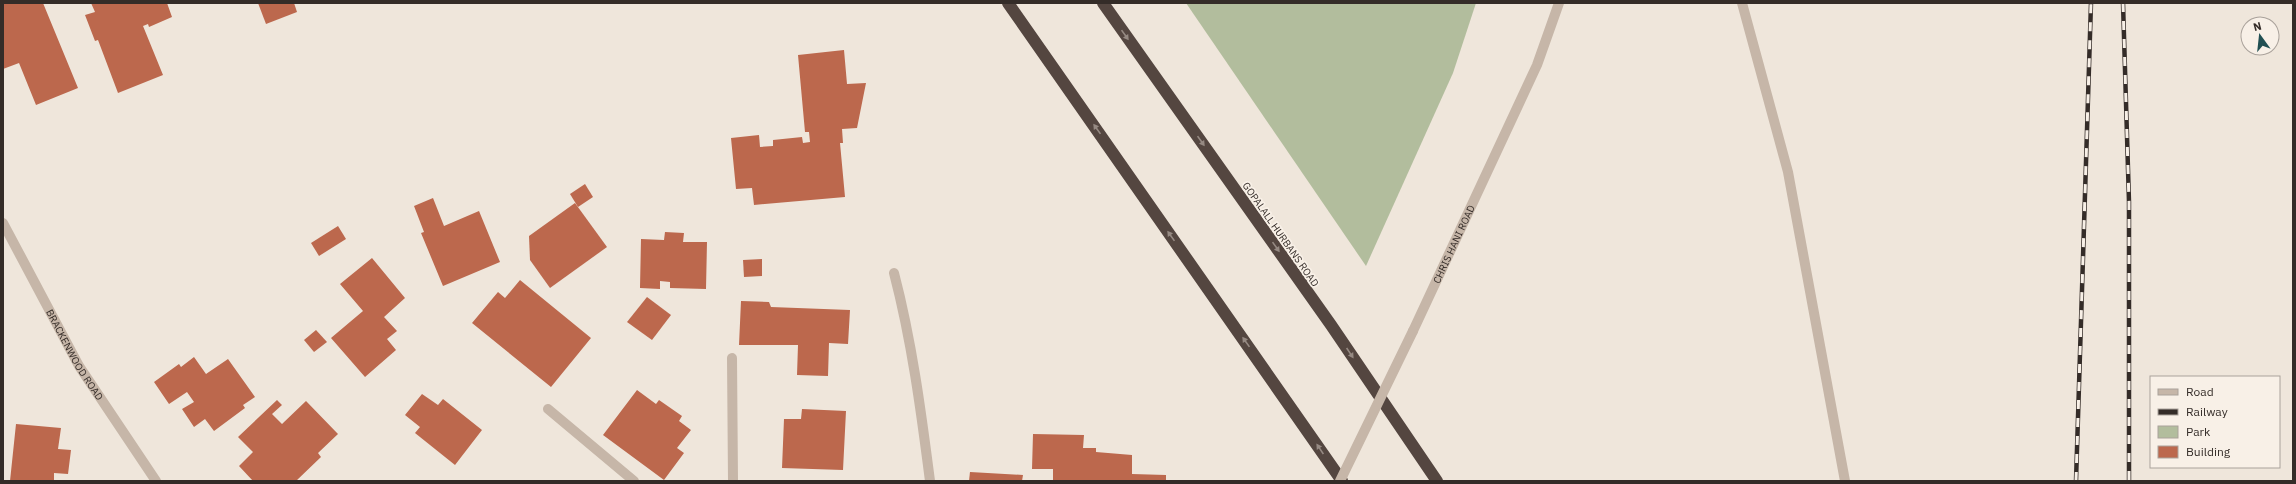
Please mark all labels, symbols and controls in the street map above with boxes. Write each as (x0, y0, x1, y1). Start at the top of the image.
north arrow (2240, 16, 2280, 56)
text: N (2252, 19, 2263, 34)
one-way arrow (1121, 30, 1129, 40)
one-way arrow (1093, 124, 1101, 134)
one-way arrow (1197, 136, 1205, 146)
street label: GOPALALL HURBANS ROAD (1239, 179, 1322, 289)
street label: CHRIS HANI ROAD (1430, 203, 1478, 286)
one-way arrow (1167, 231, 1175, 241)
one-way arrow (1272, 242, 1280, 252)
street label: BRACKENWOOD ROAD (43, 307, 106, 403)
one-way arrow (1242, 337, 1250, 348)
one-way arrow (1346, 348, 1354, 359)
legend (2150, 376, 2280, 468)
text: Road (2186, 384, 2214, 399)
text: Railway (2186, 404, 2228, 419)
text: Park (2186, 424, 2211, 439)
one-way arrow (1316, 444, 1324, 454)
text: Building (2186, 444, 2231, 459)

